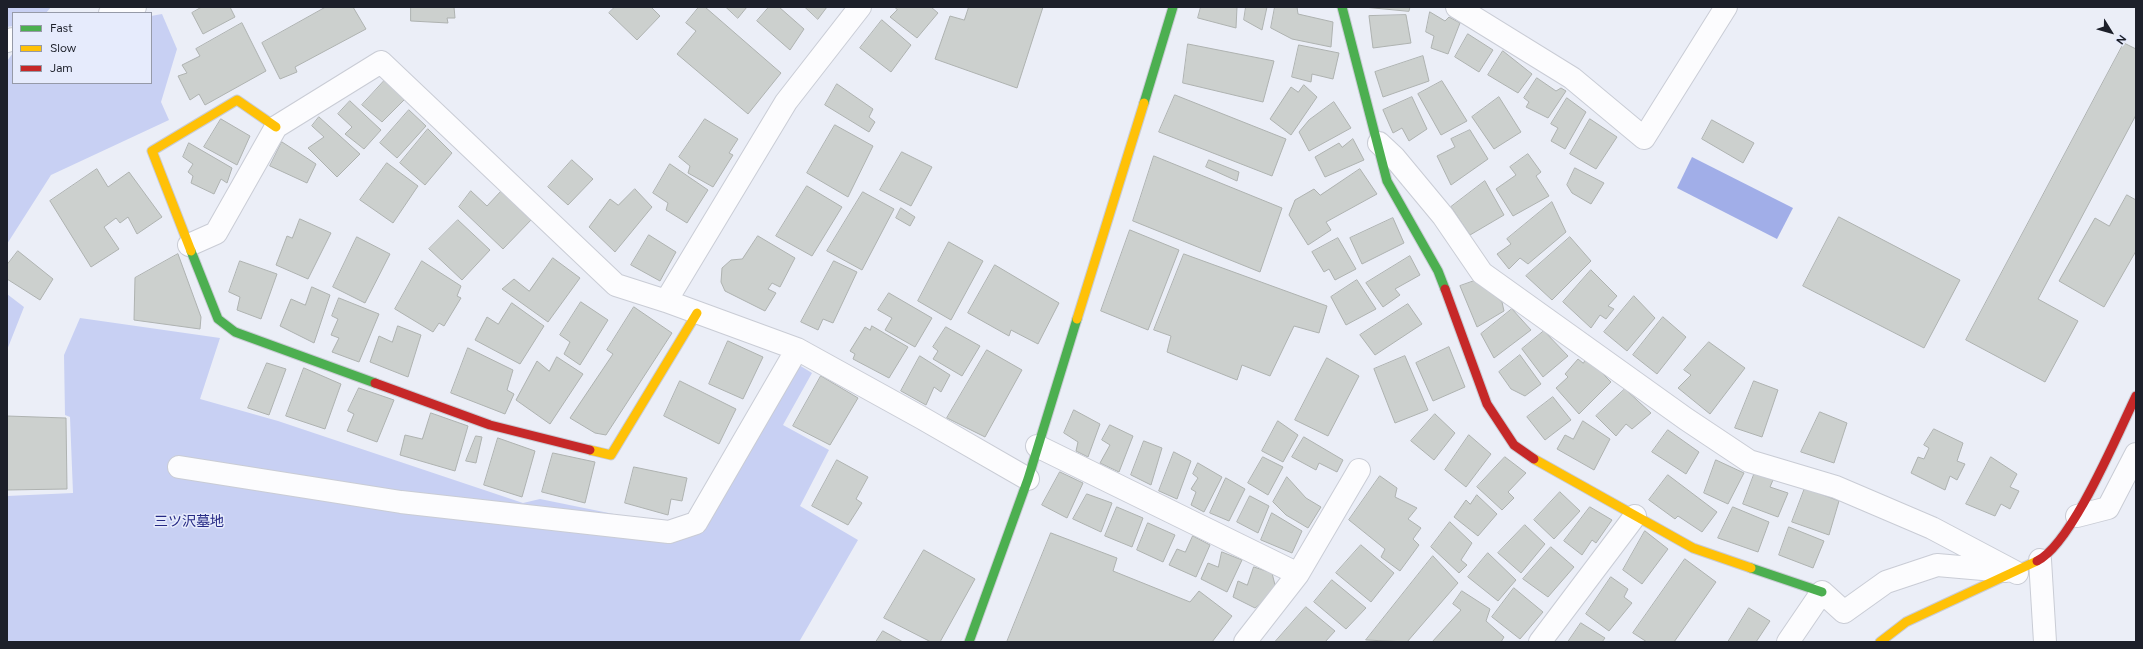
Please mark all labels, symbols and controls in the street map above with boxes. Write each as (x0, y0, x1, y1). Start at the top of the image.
legend (12, 12, 152, 84)
north arrow (2091, 12, 2131, 52)
text: Fast (50, 21, 73, 35)
text: N (2113, 32, 2129, 47)
text: Slow (50, 41, 76, 55)
text: Jam (50, 61, 73, 75)
park label: 三ツ沢墓地 (154, 514, 224, 530)

